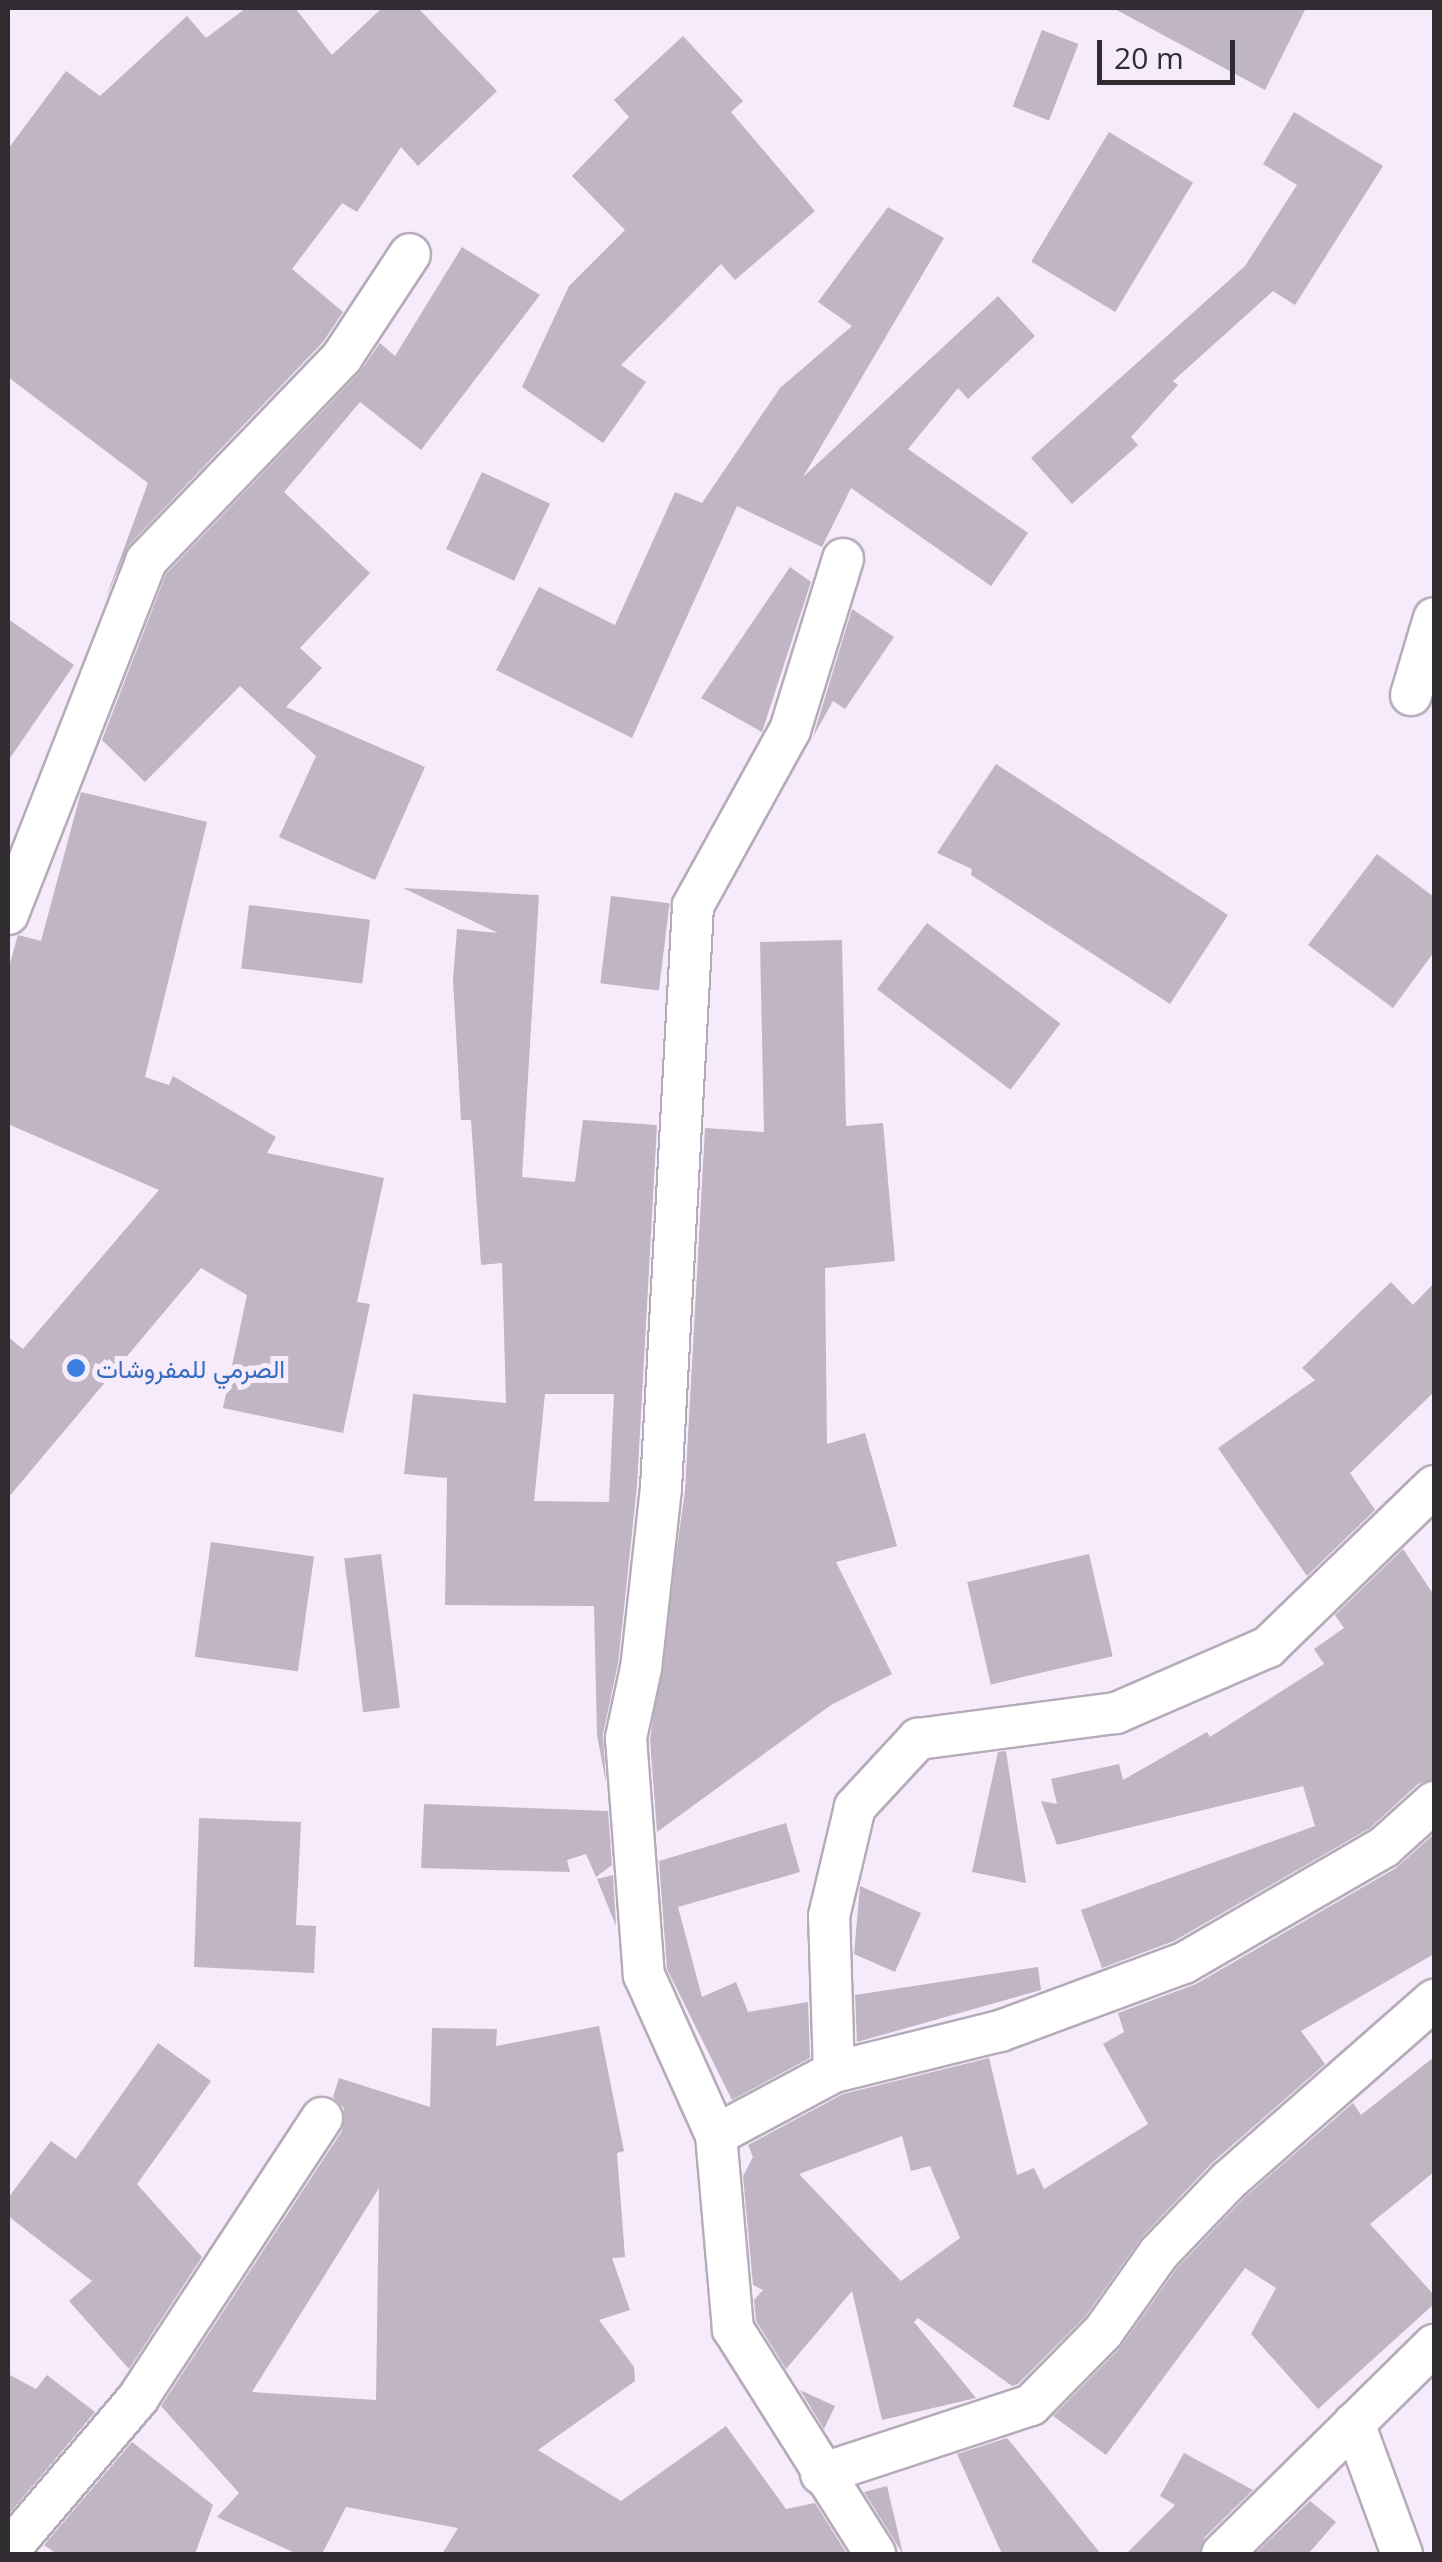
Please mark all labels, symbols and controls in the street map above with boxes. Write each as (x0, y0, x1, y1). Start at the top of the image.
scale bar (1102, 20, 1240, 82)
text: 20 m (1114, 37, 1184, 78)
place label: الصرمي للمفروشات (96, 1353, 285, 1383)
marker: الصرمي للمفروشات (65, 1357, 87, 1379)

